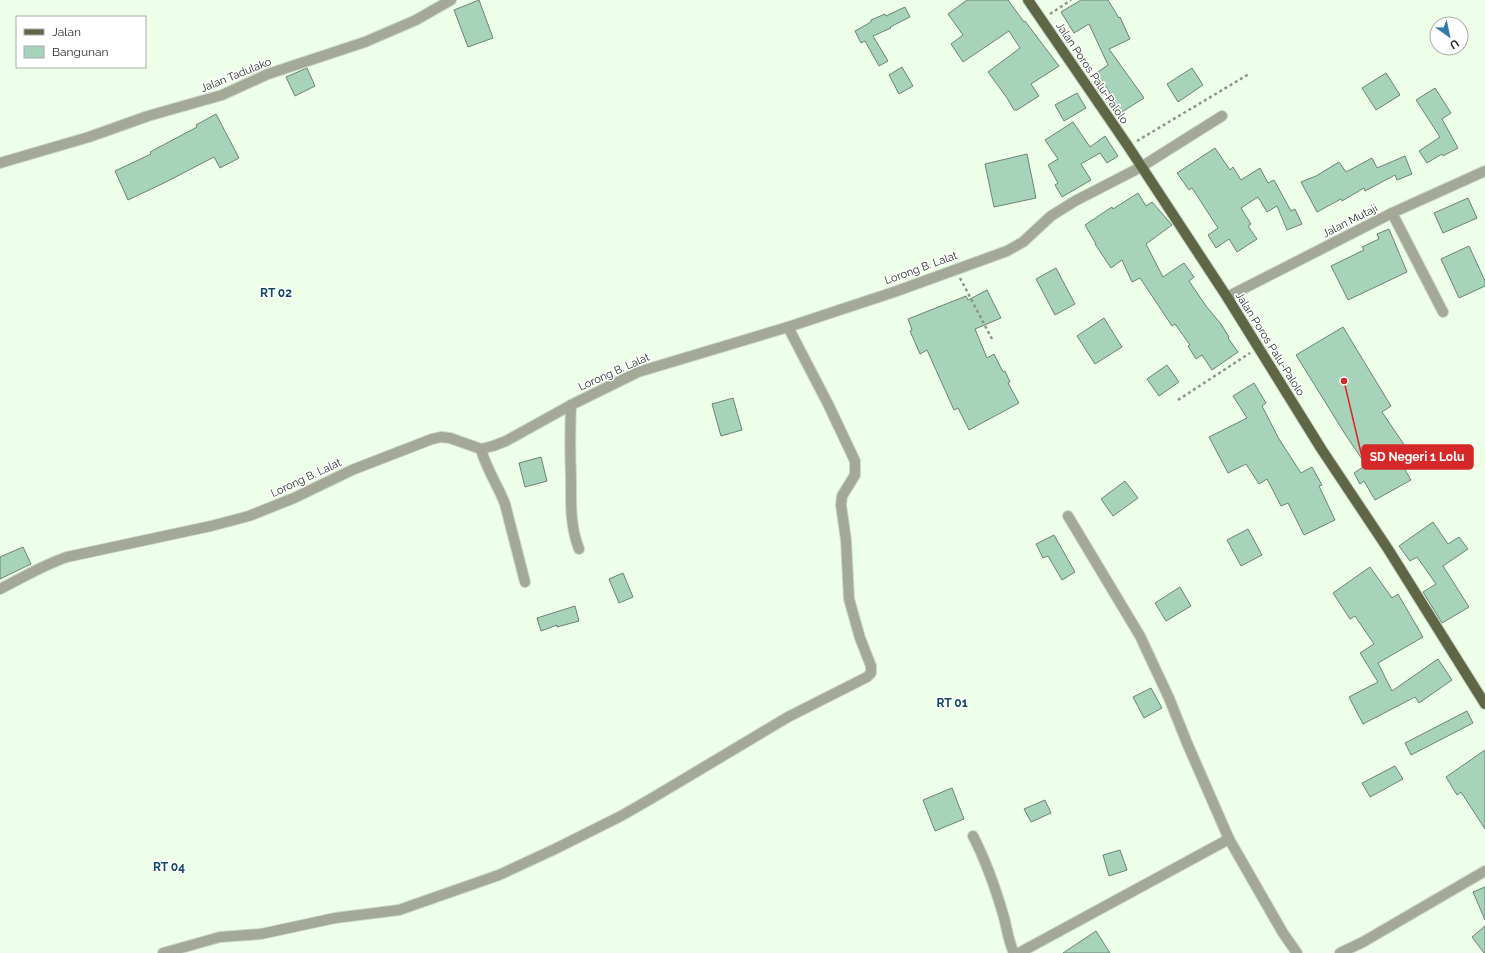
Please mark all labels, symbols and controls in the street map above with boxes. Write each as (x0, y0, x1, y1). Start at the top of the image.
legend (16, 16, 146, 68)
north arrow (1429, 16, 1469, 56)
street label: Jalan Poros Palu-Palolo (1053, 20, 1131, 127)
text: Jalan (52, 25, 81, 39)
text: U (1447, 36, 1461, 52)
text: Bangunan (52, 45, 109, 59)
street label: Jalan Tadulako (199, 55, 274, 95)
street label: Jalan Mutaji (1320, 202, 1380, 240)
street label: Lorong B. Lalat (883, 249, 959, 287)
district label: RT 02 (260, 286, 292, 300)
street label: Jalan Poros Palu-Palolo (1233, 290, 1307, 399)
street label: Lorong B. Lalat (576, 350, 652, 393)
callout: SD Negeri 1 Lolu (1362, 445, 1473, 469)
text: SD Negeri 1 Lolu (1370, 450, 1464, 464)
street label: Lorong B. Lalat (269, 456, 344, 500)
district label: RT 01 (936, 696, 968, 710)
district label: RT 04 (153, 860, 185, 874)

